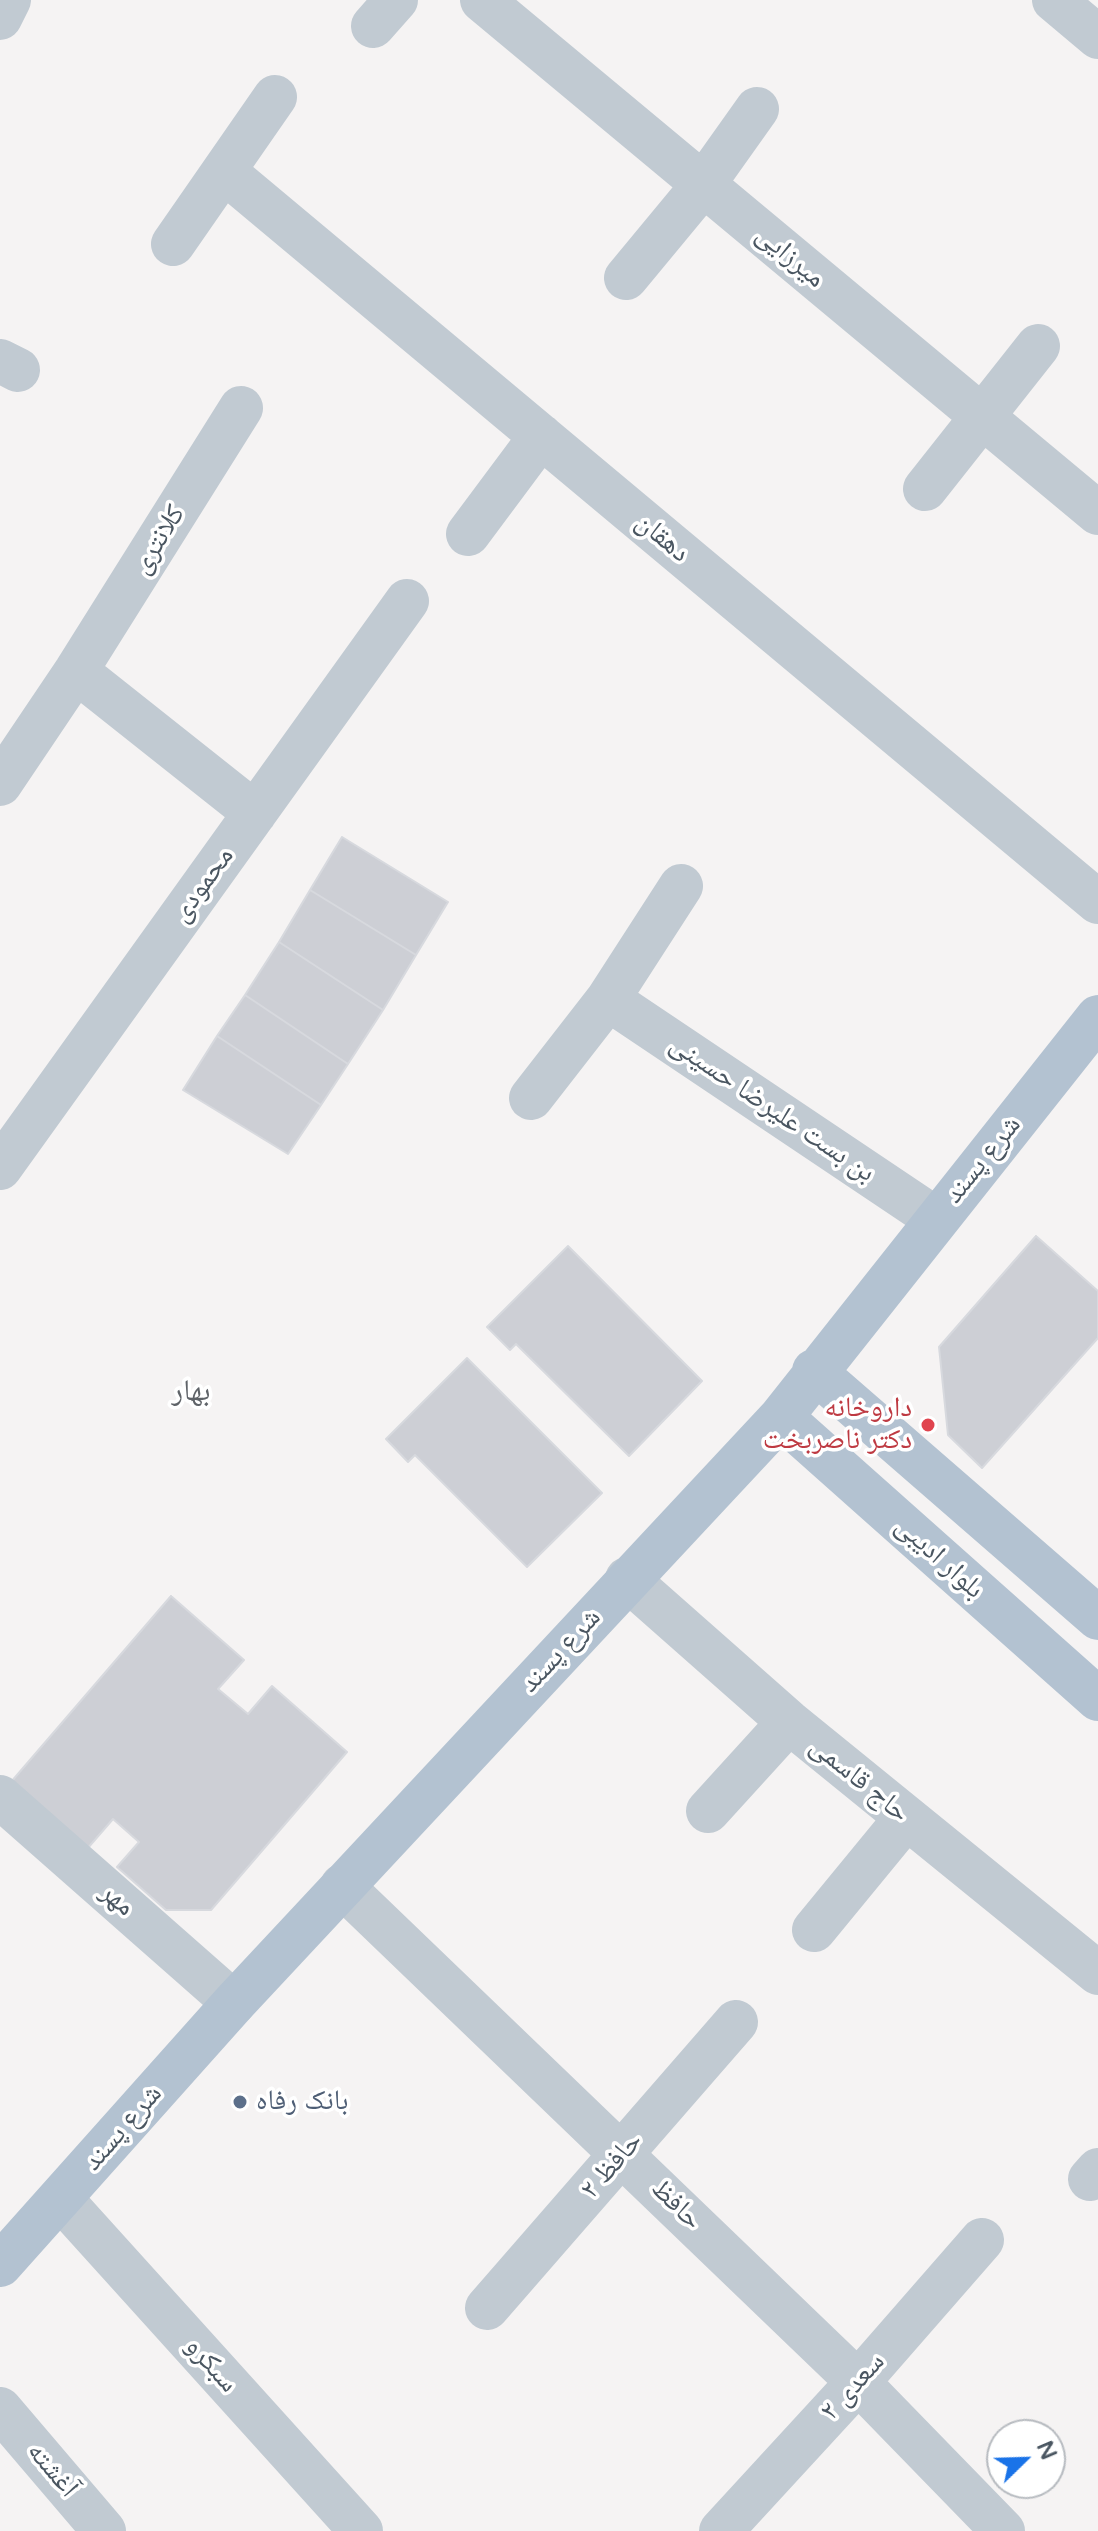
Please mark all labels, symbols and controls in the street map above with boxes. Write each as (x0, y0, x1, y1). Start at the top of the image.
street label: میرزایی (748, 218, 832, 296)
street label: کلانتری (125, 499, 193, 581)
street label: دهقان (628, 506, 696, 570)
street label: محمودی (164, 841, 242, 929)
street label: بن بست علیرضا حسینی (663, 1028, 881, 1190)
street label: شرع پسند (937, 1109, 1029, 1211)
district label: بهار (172, 1374, 210, 1410)
place label: داروخانه دکتر ناصربخت (763, 1392, 912, 1458)
marker: داروخانه دکتر ناصربخت (919, 1416, 937, 1434)
street label: بلوار ادیبی (888, 1509, 990, 1607)
street label: شرع پسند (513, 1602, 609, 1700)
street label: حاج قاسمی (803, 1730, 915, 1830)
street label: مهر (93, 1876, 141, 1924)
street label: شرع پسند (76, 2078, 170, 2178)
place label: بانک رفاه (256, 2085, 349, 2119)
marker: بانک رفاه (231, 2093, 249, 2111)
street label: ۲ حافظ (574, 2125, 650, 2207)
street label: حافظ (643, 2173, 709, 2237)
street label: سبکرو (177, 2330, 245, 2400)
street label: ۲ سعدی (814, 2346, 892, 2428)
north arrow (986, 2419, 1066, 2499)
street label: آغشته (19, 2435, 85, 2505)
text: N (1031, 2437, 1062, 2464)

